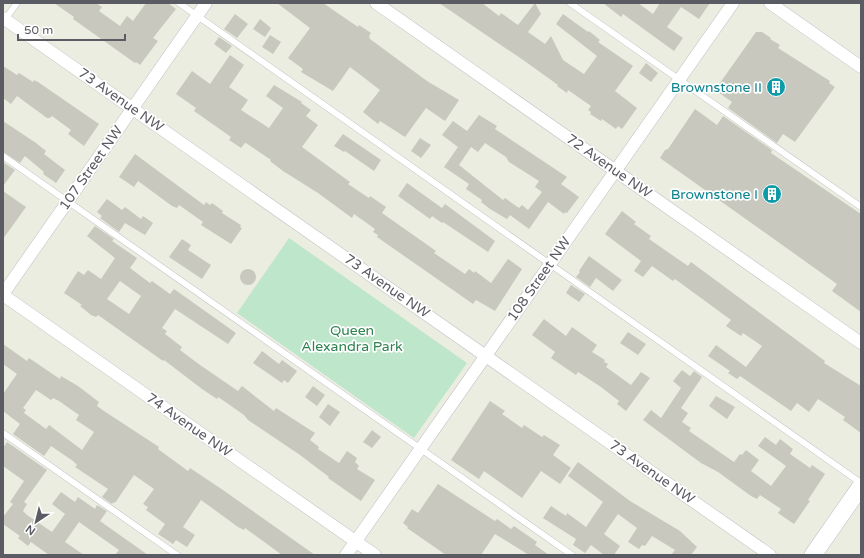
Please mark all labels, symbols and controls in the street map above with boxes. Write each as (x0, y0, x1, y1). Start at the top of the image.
scale bar (18, 16, 125, 42)
text: 50 m (24, 23, 53, 37)
street label: 73 Avenue NW (75, 64, 167, 136)
building icon: Brownstone II (765, 76, 787, 98)
place label: Brownstone II (671, 79, 762, 96)
street label: 107 Street NW (56, 123, 126, 213)
street label: 72 Avenue NW (563, 130, 655, 202)
building icon: Brownstone I (761, 183, 783, 205)
place label: Brownstone I (671, 186, 758, 203)
street label: 108 Street NW (504, 234, 574, 324)
street label: 73 Avenue NW (341, 250, 433, 322)
park label: Queen Alexandra Park (301, 322, 403, 355)
street label: 74 Avenue NW (143, 389, 235, 461)
street label: 73 Avenue NW (606, 436, 698, 508)
north arrow (16, 502, 56, 542)
text: N (23, 522, 38, 538)

